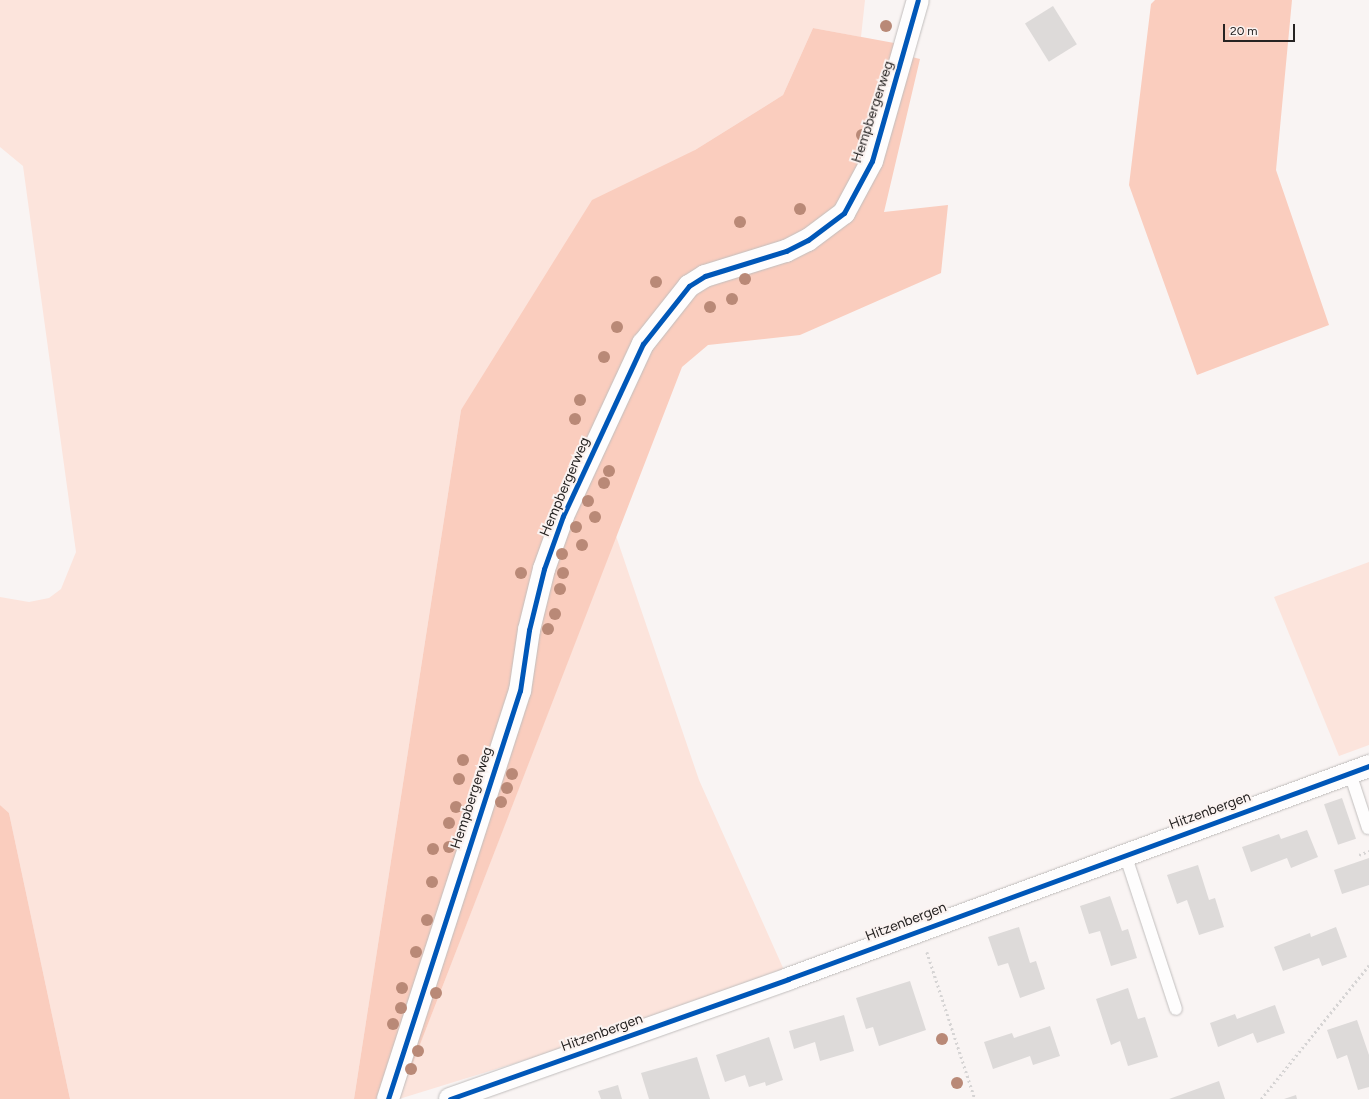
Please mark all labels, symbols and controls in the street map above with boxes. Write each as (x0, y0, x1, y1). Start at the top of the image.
scale bar (1225, 16, 1297, 42)
text: 20 m (1230, 24, 1258, 38)
street label: Hempbergerweg (849, 59, 897, 165)
street label: Hempbergerweg (537, 435, 593, 539)
street label: Hempbergerweg (448, 745, 496, 851)
street label: Hitzenbergen (1167, 788, 1253, 834)
street label: Hitzenbergen (863, 899, 949, 945)
street label: Hitzenbergen (559, 1010, 645, 1056)

